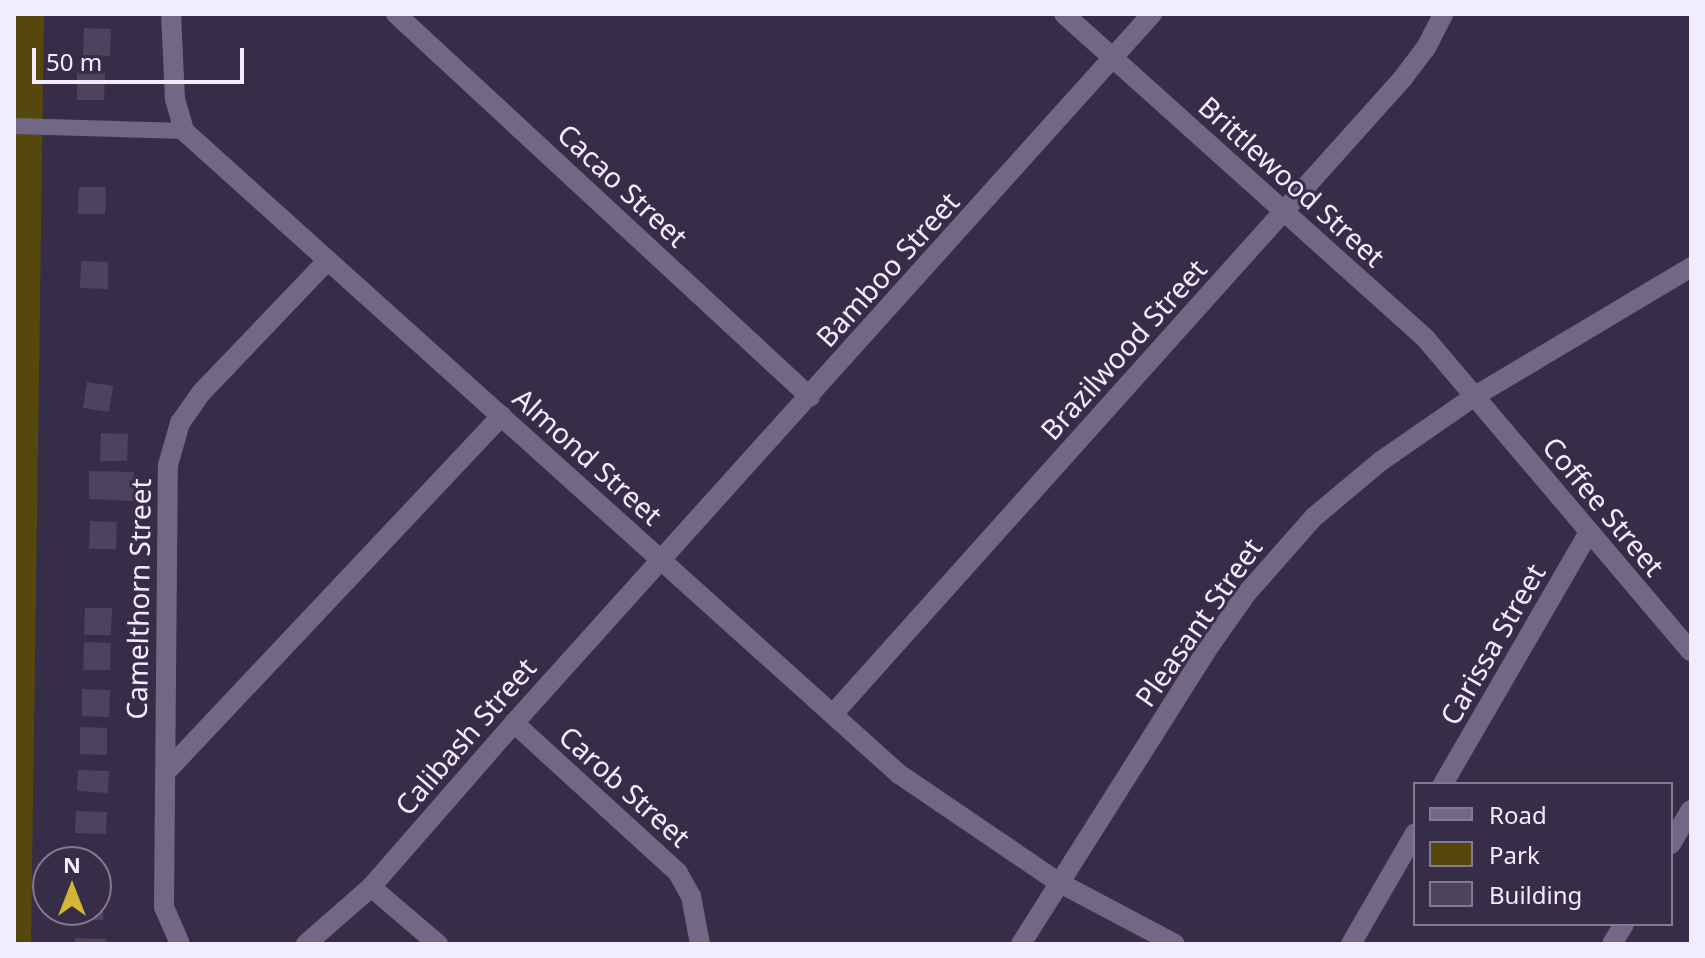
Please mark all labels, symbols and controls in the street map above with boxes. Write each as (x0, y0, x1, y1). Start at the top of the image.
scale bar (36, 32, 248, 82)
text: 50 m (46, 45, 102, 78)
street label: Brittlewood Street (1192, 89, 1392, 273)
street label: Cacao Street (551, 116, 695, 254)
street label: Bamboo Street (809, 185, 965, 353)
street label: Brazilwood Street (1033, 252, 1213, 446)
street label: Almond Street (507, 381, 669, 531)
street label: Coffee Street (1536, 430, 1672, 582)
street label: Camelthorn Street (119, 478, 157, 720)
street label: Pleasant Street (1128, 531, 1268, 713)
street label: Carissa Street (1432, 558, 1552, 730)
street label: Calibash Street (388, 651, 542, 821)
street label: Carob Street (553, 719, 697, 853)
legend (1413, 782, 1673, 926)
text: Road (1489, 798, 1547, 831)
text: Park (1489, 838, 1540, 871)
north arrow (32, 846, 112, 926)
text: N (63, 849, 81, 879)
text: Building (1489, 878, 1582, 911)

